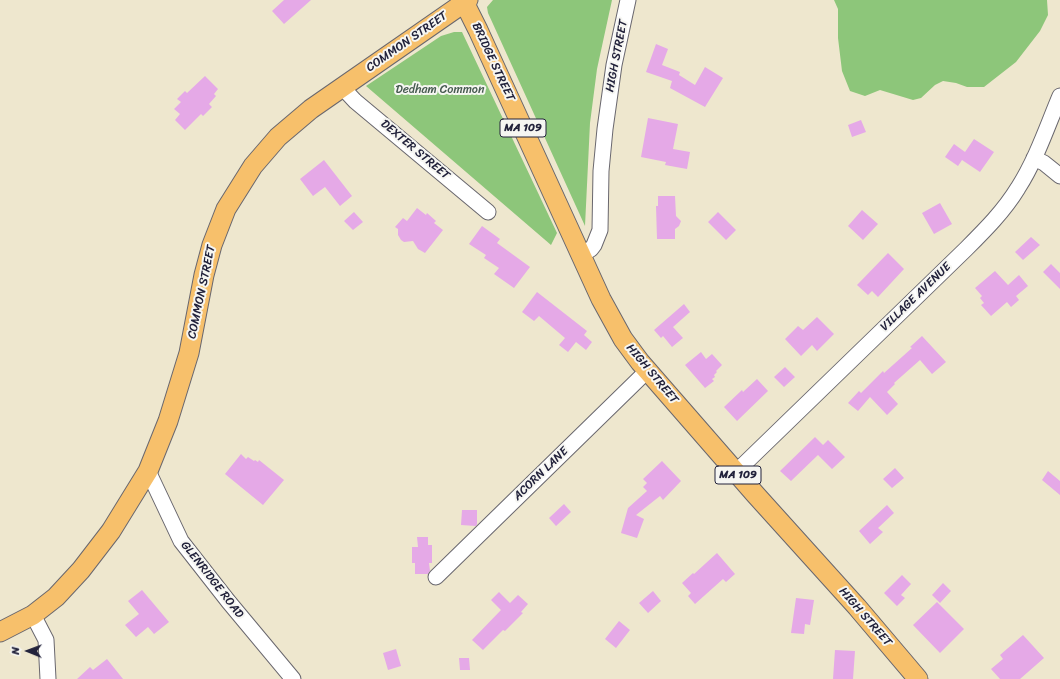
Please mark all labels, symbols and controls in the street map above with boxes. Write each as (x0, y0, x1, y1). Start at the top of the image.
street label: COMMON STREET (364, 9, 450, 75)
street label: HIGH STREET (603, 19, 631, 93)
street label: BRIDGE STREET (468, 20, 518, 104)
park label: Dedham Common (396, 83, 484, 97)
street label: DEXTER STREET (377, 117, 453, 183)
road number: MA 109 (500, 119, 546, 137)
street label: COMMON STREET (185, 244, 219, 340)
street label: VILLAGE AVENUE (878, 260, 954, 334)
street label: HIGH STREET (623, 341, 681, 407)
street label: ACORN LANE (511, 444, 571, 504)
road number: MA 109 (715, 466, 761, 484)
street label: GLENRIDGE ROAD (178, 539, 246, 621)
street label: HIGH STREET (835, 585, 895, 649)
north arrow (8, 631, 48, 671)
text: N (6, 647, 25, 655)

